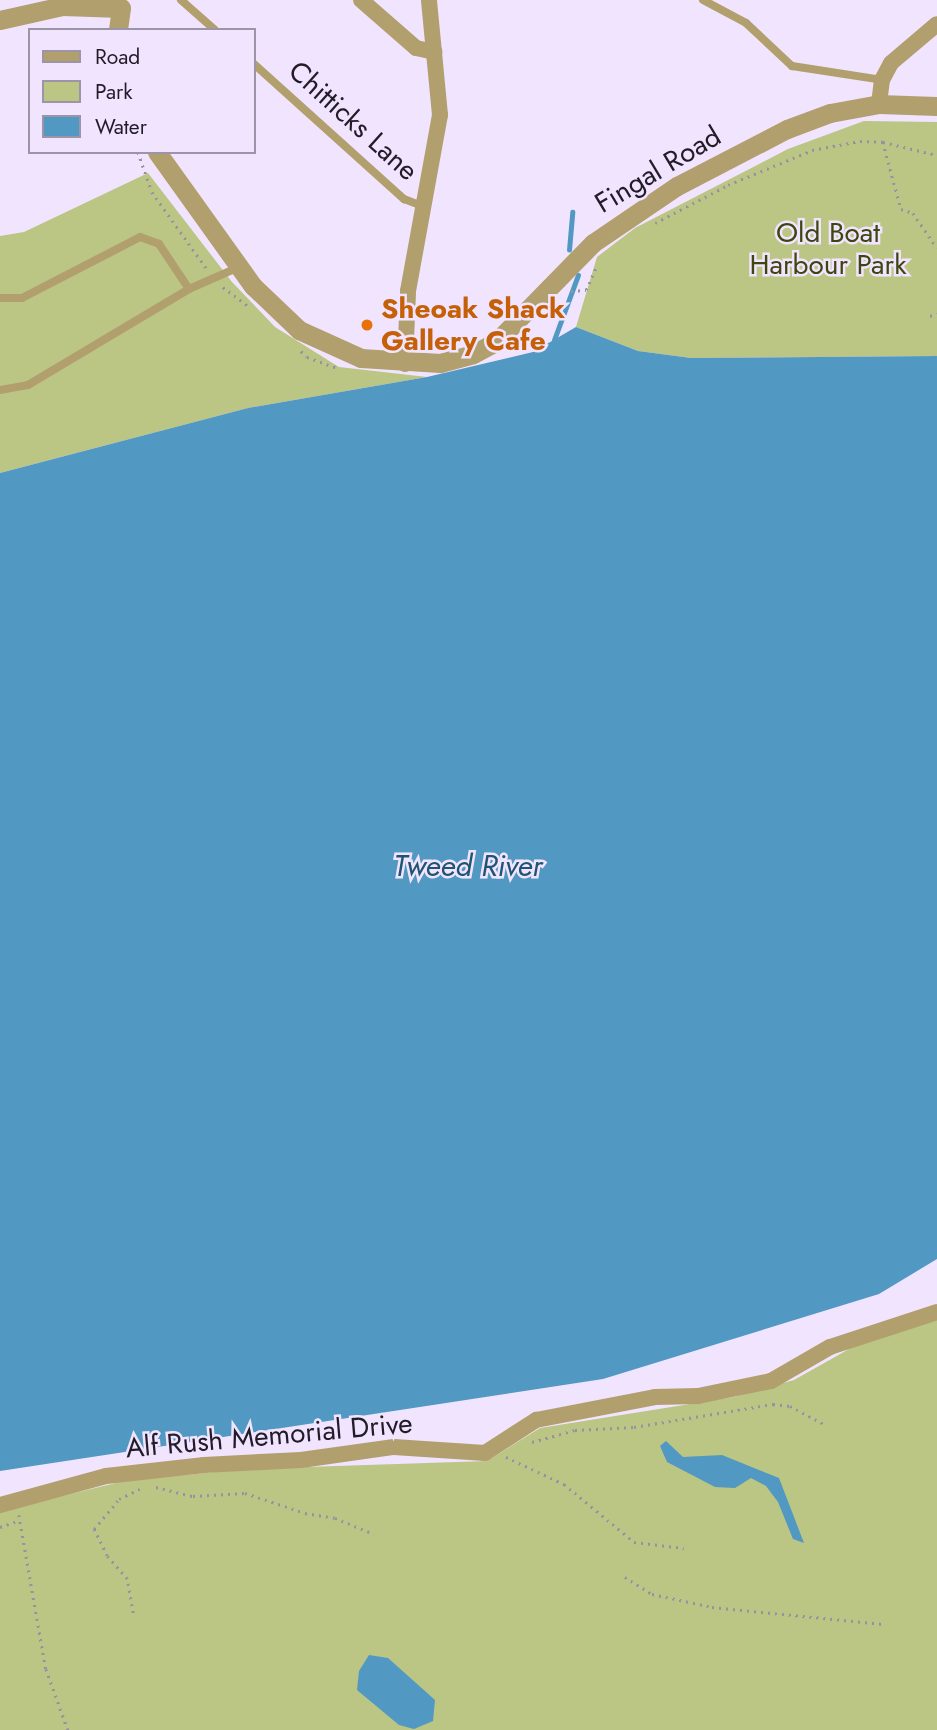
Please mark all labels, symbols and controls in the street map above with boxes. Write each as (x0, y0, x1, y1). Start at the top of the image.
legend (28, 28, 256, 154)
text: Road (95, 42, 140, 72)
street label: Chitticks Lane (281, 54, 425, 188)
text: Park (95, 77, 132, 107)
text: Water (95, 112, 147, 142)
street label: Fingal Road (589, 119, 727, 221)
park label: Old Boat Harbour Park (750, 216, 906, 282)
place label: Sheoak Shack Gallery Cafe (381, 292, 565, 358)
marker: Sheoak Shack Gallery Cafe (359, 317, 375, 333)
water label: Tweed River (394, 848, 542, 884)
street label: Alf Rush Memorial Drive (124, 1407, 414, 1465)

